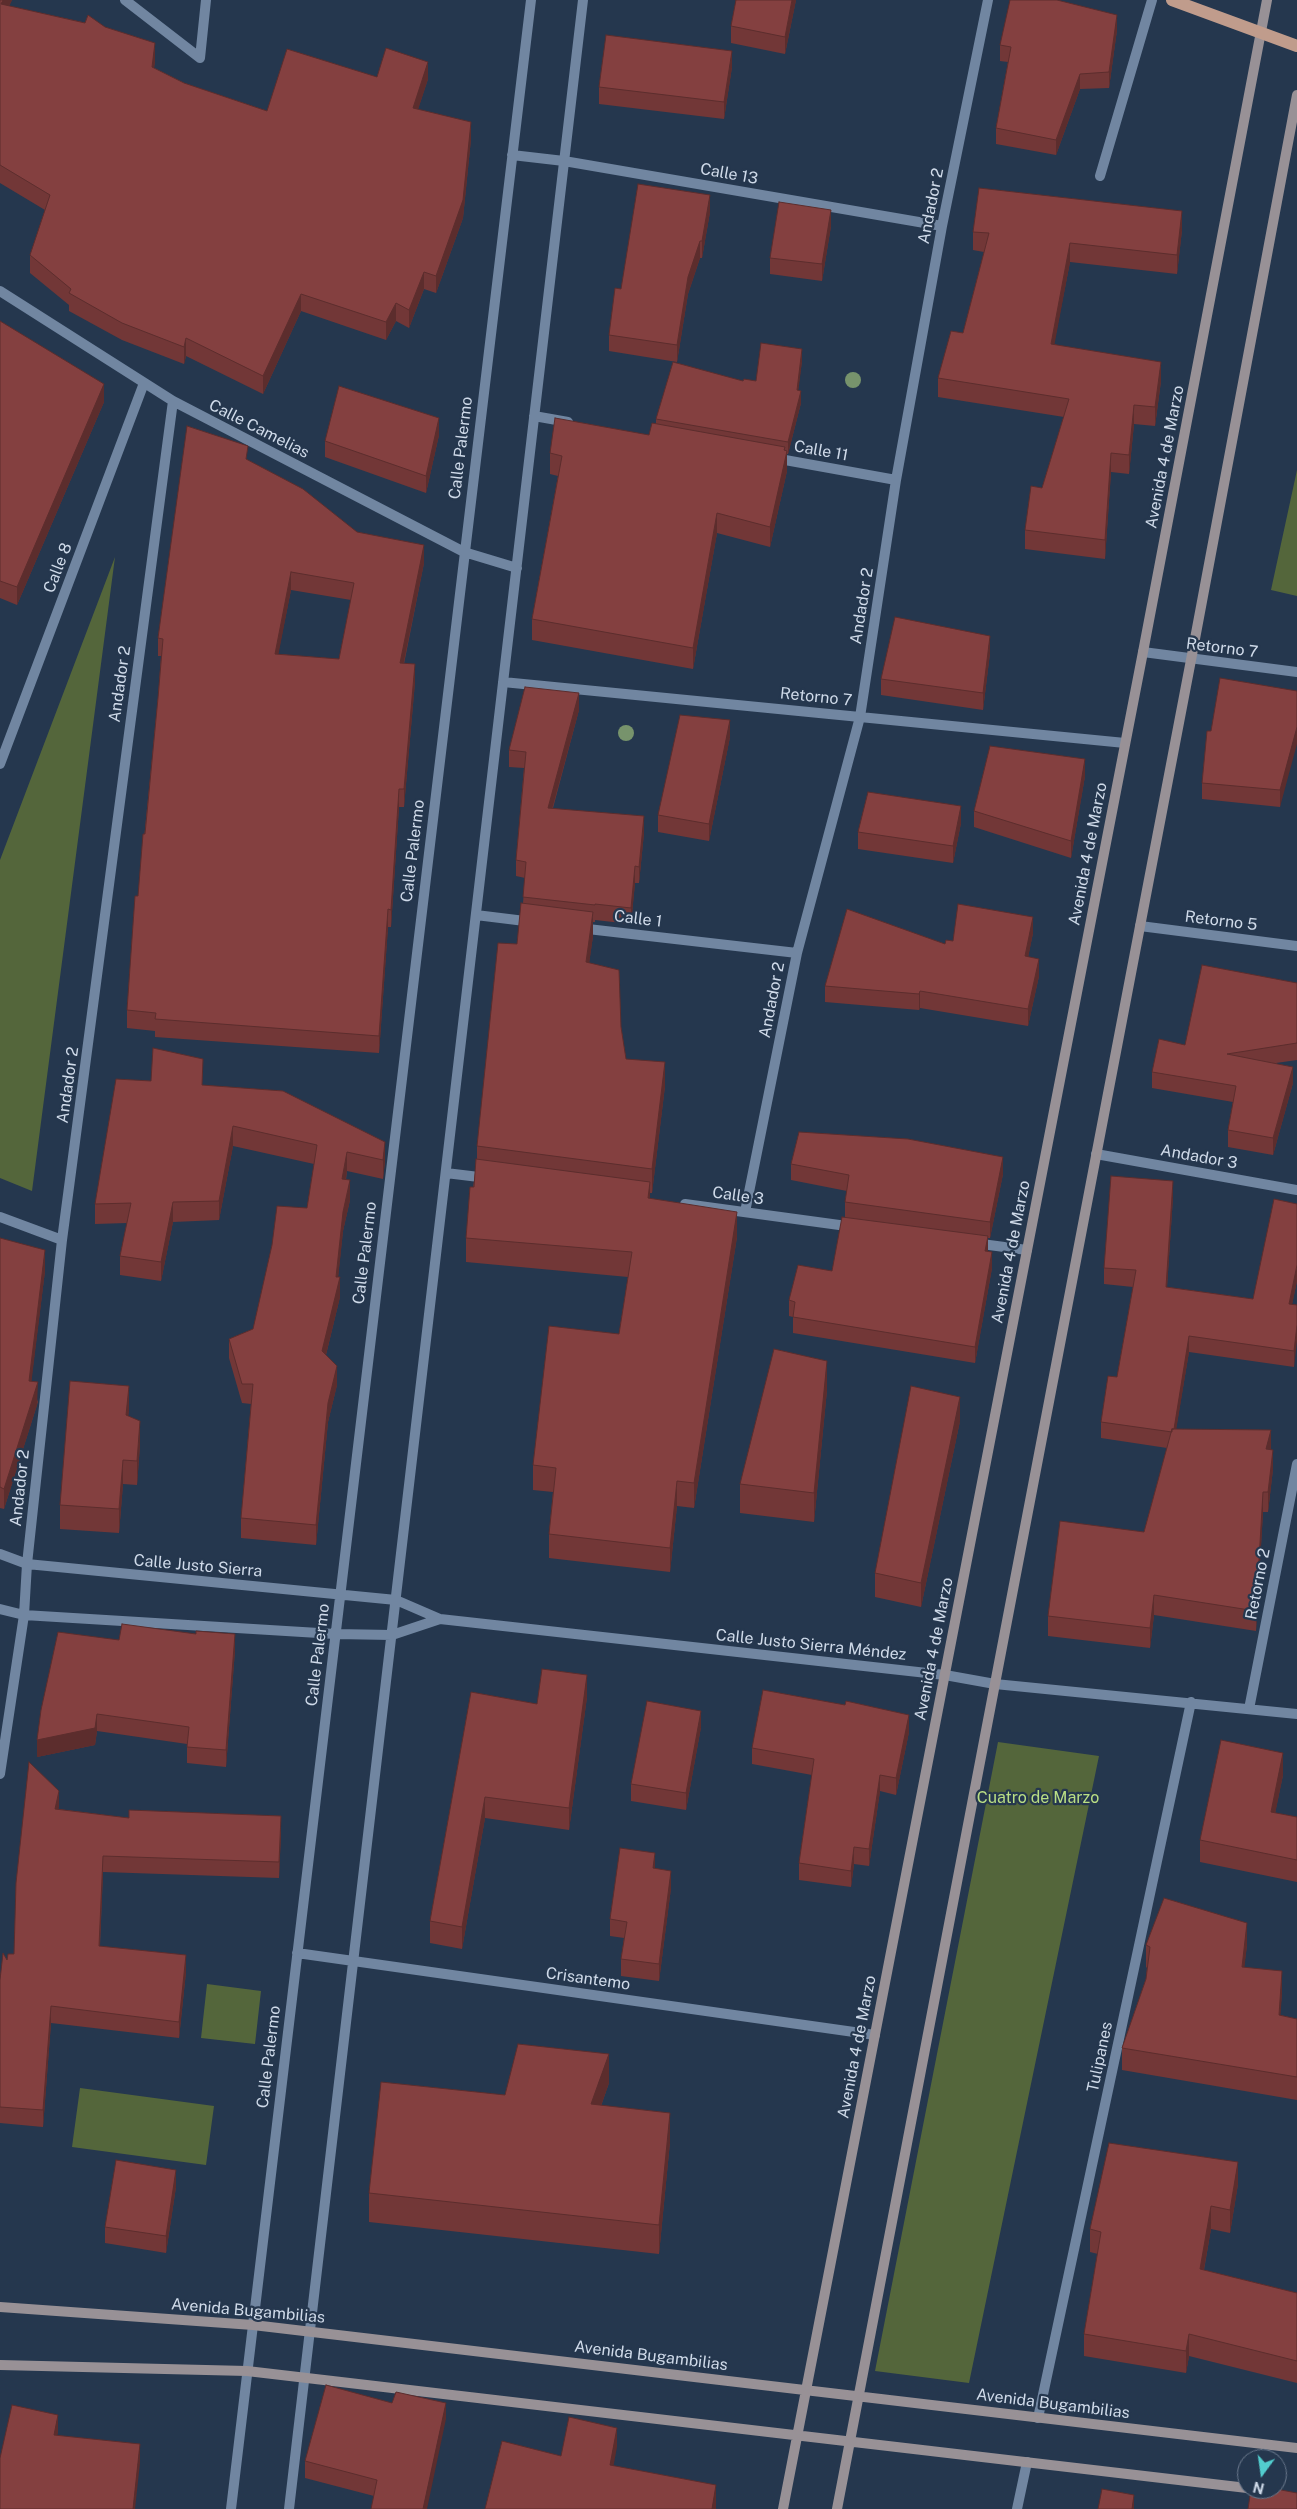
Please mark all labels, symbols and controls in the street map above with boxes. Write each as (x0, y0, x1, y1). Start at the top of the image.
street label: Calle 13 (699, 159, 759, 189)
street label: Andador 2 (914, 166, 948, 246)
street label: Avenida 4 de Marzo (1142, 384, 1188, 530)
street label: Calle Camelias (206, 395, 312, 463)
street label: Calle Palermo (445, 396, 477, 500)
street label: Calle 11 (792, 437, 850, 465)
street label: Calle 8 (40, 540, 76, 596)
street label: Andador 2 (846, 566, 878, 646)
street label: Retorno 7 (1185, 634, 1259, 662)
street label: Andador 2 (105, 644, 135, 724)
street label: Retorno 7 (779, 684, 853, 710)
street label: Avenida 4 de Marzo (1065, 781, 1111, 927)
street label: Calle Palermo (397, 799, 429, 903)
street label: Calle 1 (613, 907, 663, 931)
street label: Retorno 5 (1184, 907, 1258, 935)
street label: Andador 2 (755, 960, 789, 1040)
street label: Andador 2 (53, 1045, 83, 1125)
street label: Andador 3 (1159, 1141, 1239, 1173)
street label: Avenida 4 de Marzo (988, 1179, 1034, 1325)
street label: Calle 3 (711, 1183, 765, 1209)
street label: Calle Palermo (349, 1201, 381, 1305)
street label: Andador 2 (6, 1449, 34, 1527)
street label: Retorno 2 (1242, 1547, 1274, 1621)
street label: Calle Justo Sierra (133, 1551, 263, 1581)
street label: Avenida 4 de Marzo (911, 1576, 957, 1722)
street label: Calle Palermo (302, 1603, 334, 1707)
street label: Calle Justo Sierra Méndez (715, 1625, 907, 1665)
park label: Cuatro de Marzo (977, 1788, 1099, 1808)
street label: Crisantemo (545, 1964, 631, 1994)
street label: Avenida 4 de Marzo (834, 1974, 880, 2120)
street label: Calle Palermo (253, 2005, 285, 2109)
street label: Tulipanes (1083, 2020, 1117, 2094)
street label: Avenida Bugambilias (170, 2295, 326, 2327)
street label: Avenida Bugambilias (573, 2337, 729, 2375)
street label: Avenida Bugambilias (975, 2385, 1131, 2423)
north arrow (1237, 2449, 1287, 2499)
text: N (1251, 2478, 1266, 2497)

